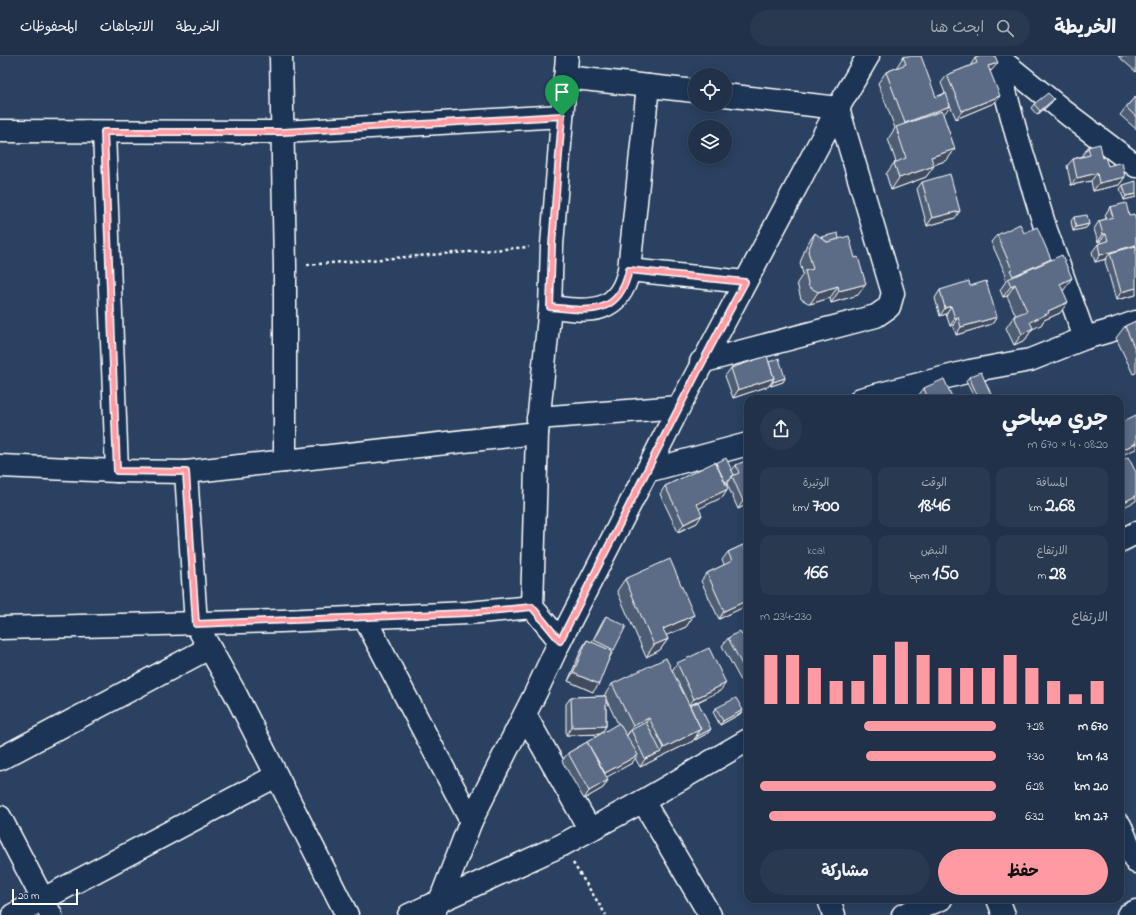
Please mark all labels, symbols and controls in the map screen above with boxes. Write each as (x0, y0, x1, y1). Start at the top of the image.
search box (750, 10, 1030, 46)
text: الخريطة (1054, 15, 1116, 42)
text: المحفوظات (20, 17, 78, 38)
text: الاتجاهات (100, 17, 154, 38)
text: الخريطة (176, 17, 219, 38)
text: ابحث هنا (930, 17, 984, 39)
icon: search (994, 17, 1016, 39)
map controls (688, 68, 732, 164)
button: locate (688, 68, 732, 112)
pin (545, 75, 579, 116)
icon: arrive (551, 81, 573, 103)
button: layers (688, 120, 732, 164)
text: جري صباحي (1002, 404, 1108, 436)
button: share (760, 408, 802, 450)
text: 08:20 · 4 × 670 m (1028, 435, 1108, 454)
text: الوتيرة (803, 475, 829, 491)
text: الوقت (921, 475, 947, 491)
text: المسافة (1036, 475, 1068, 491)
text: 7:00 (812, 492, 839, 521)
text: 18:46 (918, 492, 950, 521)
text: 2.68 (1045, 492, 1075, 521)
text: /km (793, 500, 812, 516)
text: km (1029, 500, 1045, 516)
text: kcal (807, 543, 825, 559)
text: النبض (921, 543, 947, 559)
text: الارتفاع (1037, 543, 1067, 559)
text: 166 (804, 559, 828, 588)
text: 150 (932, 560, 959, 589)
text: 28 (1049, 560, 1066, 589)
text: bpm (909, 568, 932, 584)
text: m (1038, 568, 1049, 584)
text: 230–234 m (760, 607, 812, 626)
text: الارتفاع (1072, 608, 1108, 627)
text: 7:28 (1026, 717, 1044, 736)
text: 670 m (1078, 717, 1108, 736)
text: 7:30 (1027, 747, 1044, 766)
text: 1.3 km (1077, 747, 1108, 766)
text: 6:28 (1026, 777, 1044, 796)
text: 2.0 km (1074, 777, 1108, 796)
text: 6:32 (1025, 807, 1044, 826)
text: 2.7 km (1074, 807, 1108, 826)
button: مشاركة (760, 849, 930, 895)
button: حفظ (938, 849, 1108, 895)
scale bar (12, 887, 78, 906)
text: 20 m (18, 888, 40, 904)

